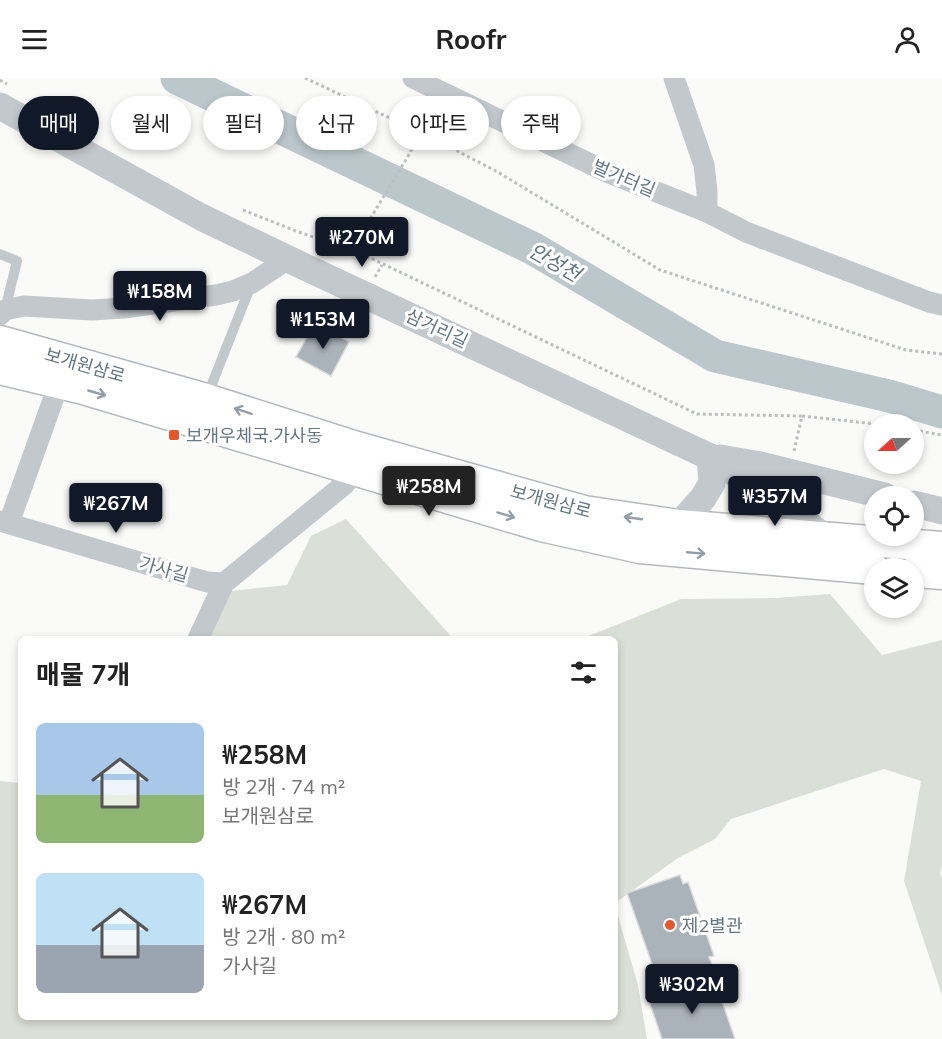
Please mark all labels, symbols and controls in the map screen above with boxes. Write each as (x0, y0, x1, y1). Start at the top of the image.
text: Roofr (436, 22, 506, 56)
icon: menu (18, 23, 51, 56)
icon: person (891, 23, 924, 56)
chip: 매매 (18, 96, 99, 150)
chip: 월세 (111, 96, 191, 150)
chip: 필터 (203, 96, 284, 150)
chip: 신규 (296, 96, 377, 150)
chip: 아파트 (389, 96, 489, 150)
chip: 주택 (501, 96, 581, 150)
street label: 벌가터길 (589, 154, 659, 202)
pin: ₩270M (320, 217, 404, 268)
text: ₩270M (329, 224, 395, 249)
water label: 안성천 (525, 237, 587, 288)
pin: ₩158M (118, 271, 202, 322)
text: ₩158M (127, 278, 193, 303)
pin: ₩153M (281, 299, 365, 350)
street label: 삼거리길 (402, 304, 472, 352)
text: ₩153M (290, 306, 356, 331)
street label: 보개원삼로 (42, 343, 128, 387)
one-way arrow (87, 388, 106, 399)
one-way arrow (234, 404, 253, 415)
north arrow (864, 414, 924, 474)
map controls (864, 414, 924, 618)
place label: 보개우체국.가사동 (186, 424, 323, 447)
marker: 보개우체국.가사동 (167, 428, 181, 442)
pin: ₩258M (387, 466, 471, 517)
text: ₩258M (396, 473, 462, 498)
pin: ₩357M (733, 476, 817, 527)
street label: 보개원삼로 (508, 479, 594, 523)
pin: ₩267M (74, 483, 158, 534)
text: ₩357M (742, 483, 808, 508)
button: locate (864, 486, 924, 546)
text: ₩267M (83, 490, 149, 515)
one-way arrow (496, 510, 515, 521)
one-way arrow (624, 513, 643, 524)
one-way arrow (686, 548, 706, 559)
street label: 가사길 (137, 551, 191, 587)
button: layers (864, 558, 924, 618)
icon: filters (567, 656, 600, 689)
text: 매물 7개 (36, 658, 130, 691)
text: ₩258M (222, 738, 307, 771)
icon: home (84, 747, 156, 819)
text: 방 2개 · 74 m² (222, 774, 345, 799)
text: 보개원삼로 (222, 803, 314, 828)
text: ₩267M (222, 888, 307, 921)
icon: home (84, 897, 156, 969)
place label: 제2별관 (682, 914, 743, 937)
marker: 제2별관 (663, 918, 677, 932)
text: 방 2개 · 80 m² (222, 924, 345, 949)
text: 가사길 (222, 953, 277, 978)
pin: ₩302M (650, 964, 734, 1015)
text: ₩302M (659, 971, 725, 996)

